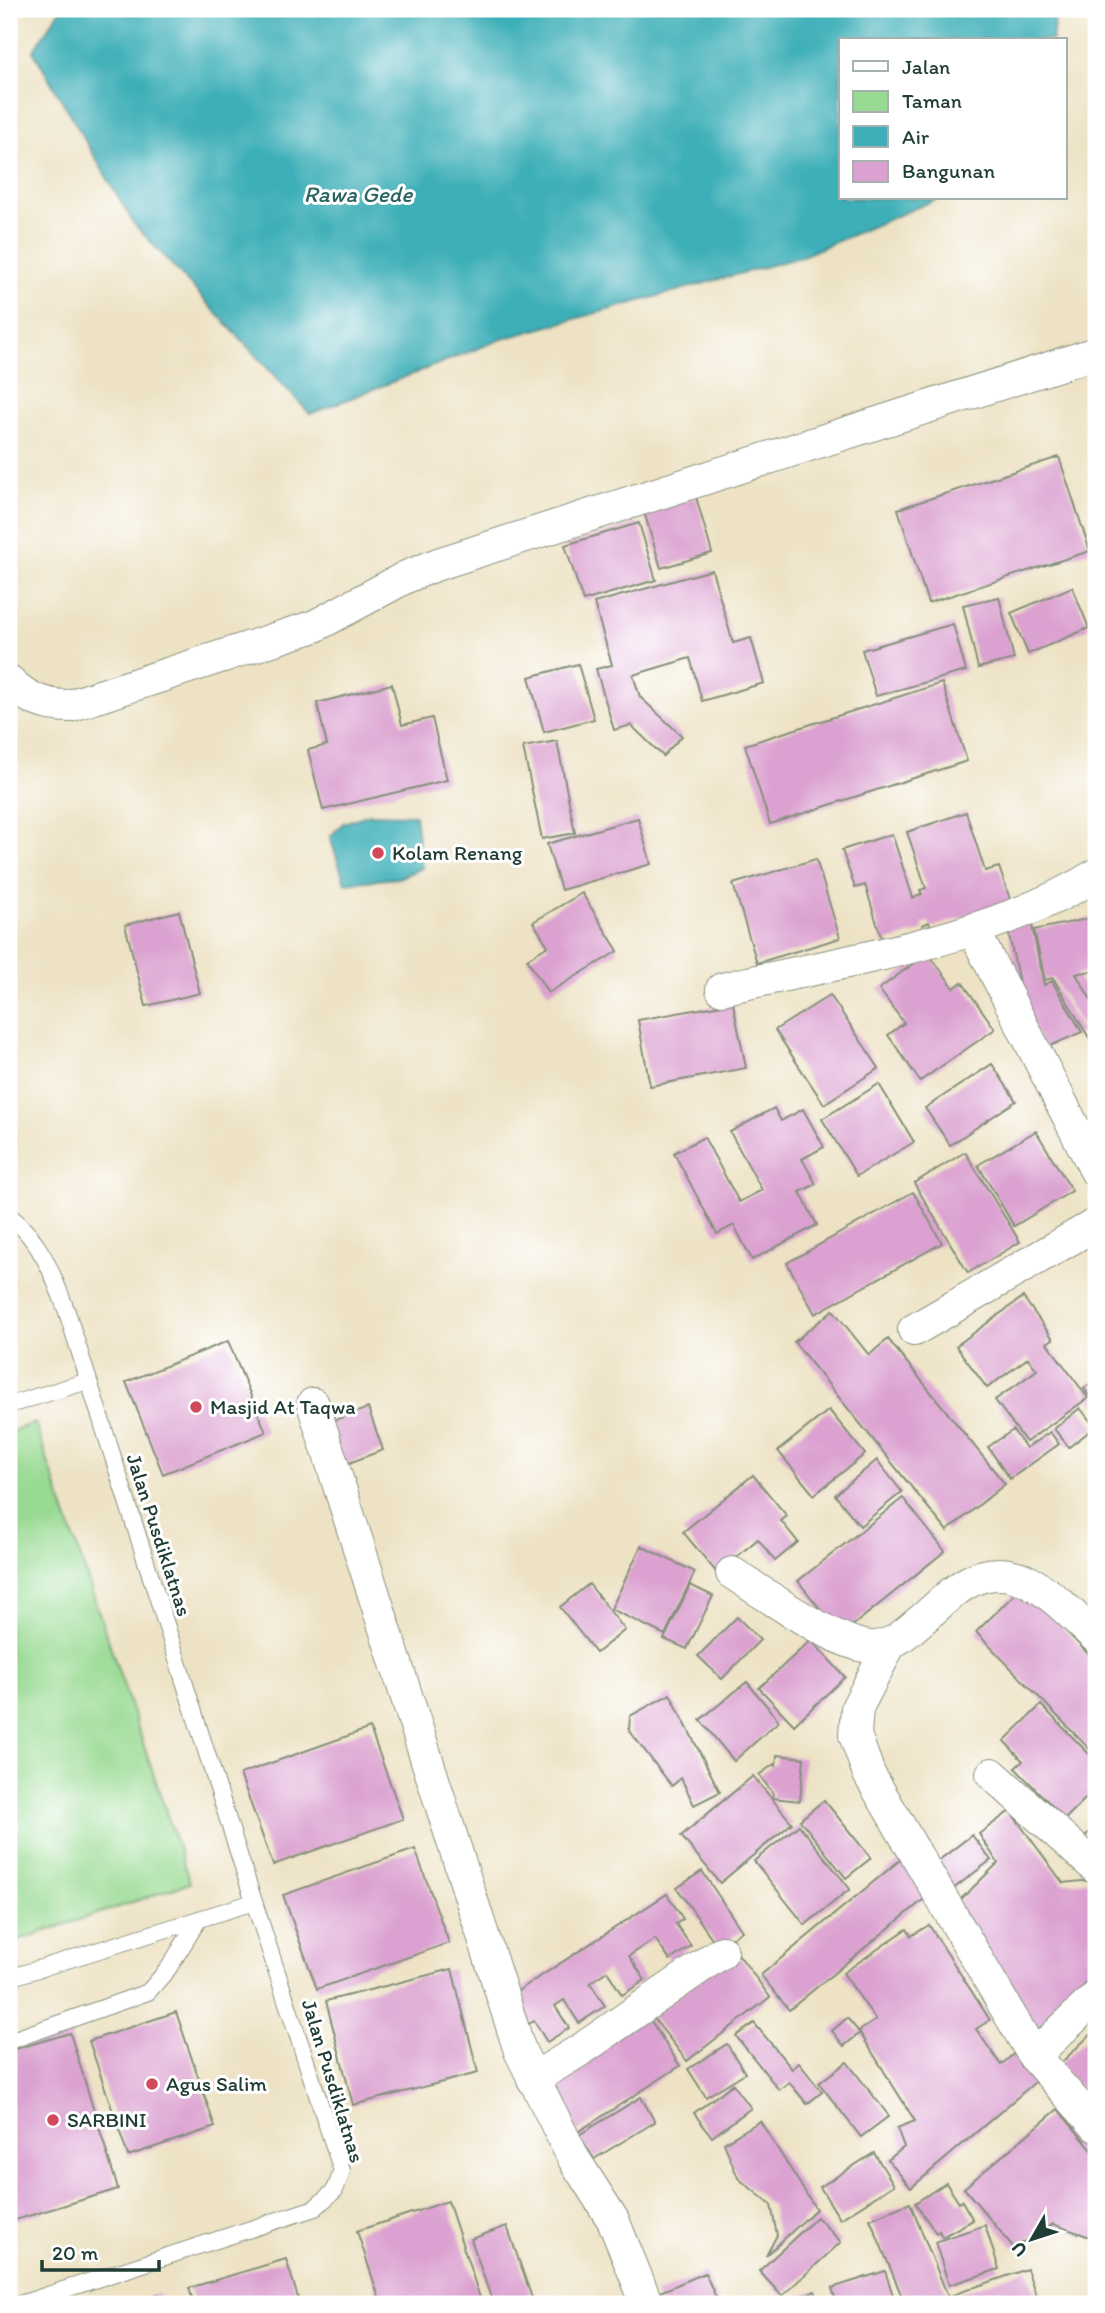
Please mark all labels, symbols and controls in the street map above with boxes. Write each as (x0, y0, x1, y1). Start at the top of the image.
legend (839, 38, 1066, 200)
text: Jalan (902, 54, 950, 79)
text: Taman (902, 88, 962, 113)
text: Air (902, 124, 930, 149)
text: Bangunan (902, 158, 995, 183)
water label: Rawa Gede (304, 180, 413, 208)
place label: Kolam Renang (392, 840, 523, 865)
marker: Kolam Renang (370, 845, 386, 861)
place label: Masjid At Taqwa (210, 1394, 356, 1419)
marker: Masjid At Taqwa (188, 1399, 204, 1415)
street label: Jalan Pusdiklatnas (121, 1450, 198, 1619)
street label: Jalan Pusdiklatnas (297, 1996, 370, 2166)
place label: Agus Salim (166, 2071, 267, 2096)
marker: Agus Salim (144, 2076, 160, 2092)
place label: SARBINI (67, 2107, 147, 2132)
marker: SARBINI (45, 2112, 61, 2128)
north arrow (996, 2204, 1066, 2274)
scale bar (42, 2229, 159, 2273)
text: U (1006, 2237, 1032, 2262)
text: 20 m (52, 2240, 99, 2265)

